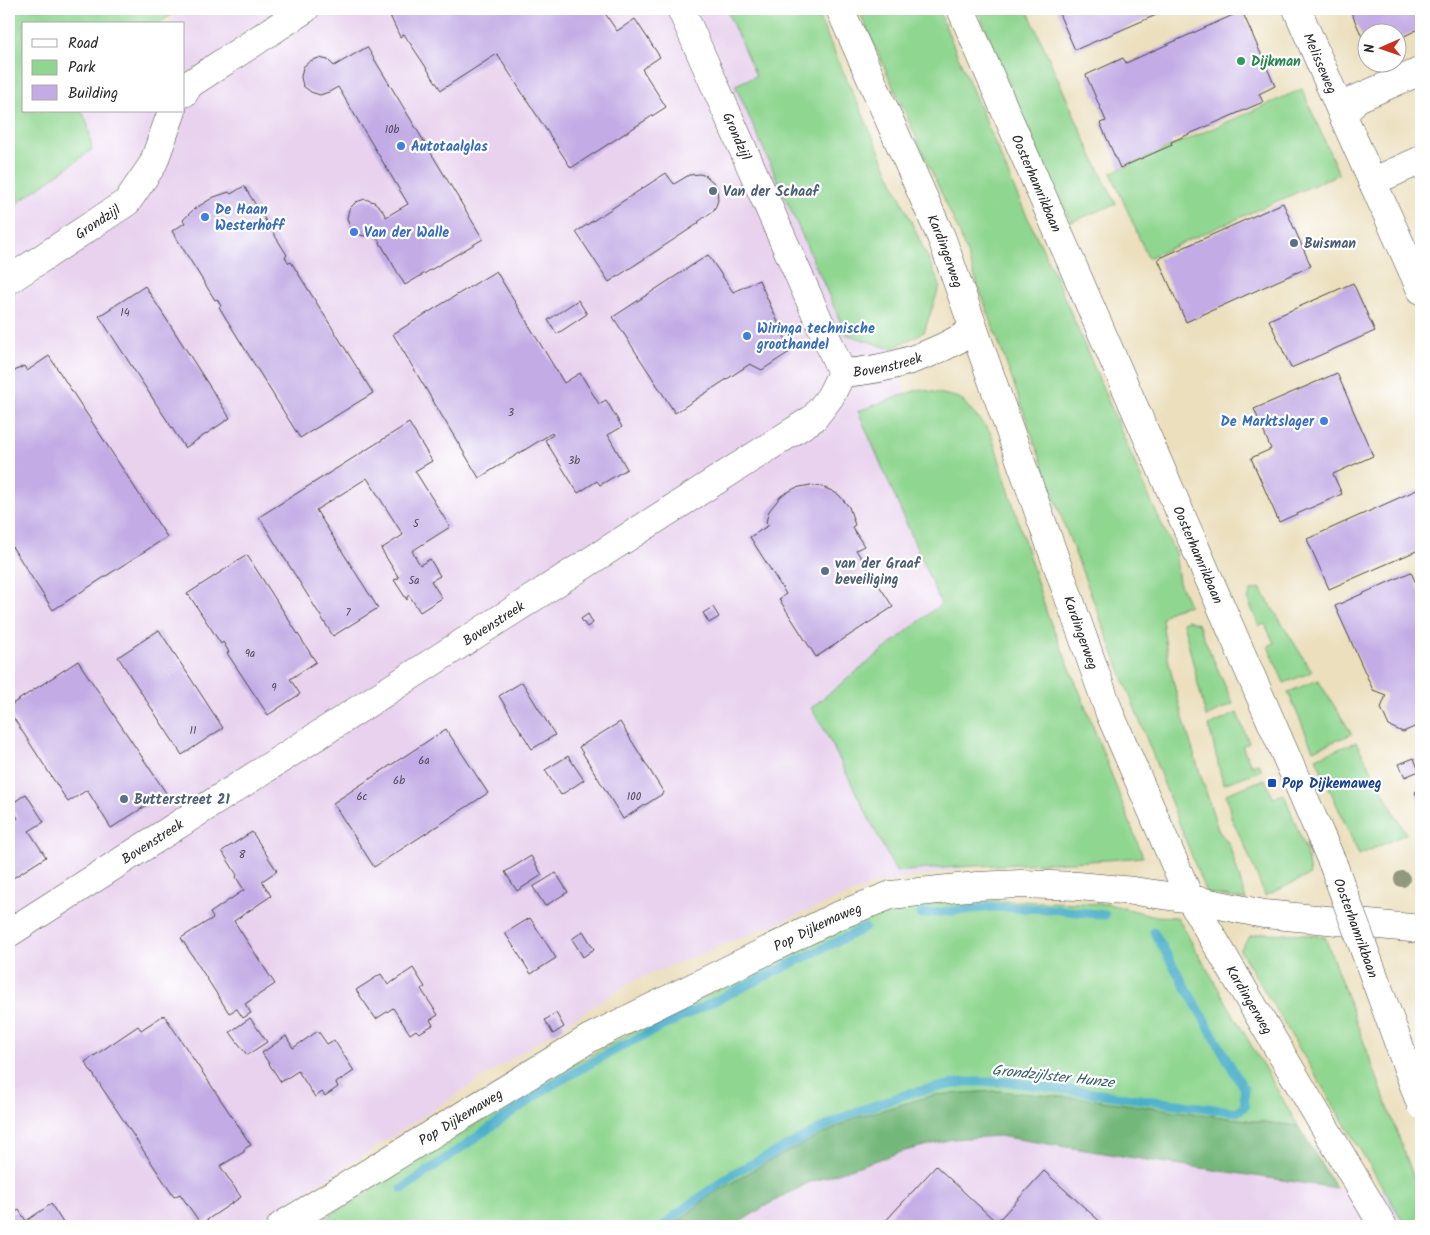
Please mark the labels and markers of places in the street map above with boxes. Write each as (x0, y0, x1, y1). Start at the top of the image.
place label: Dijkman (1251, 51, 1301, 73)
marker: Dijkman (1235, 55, 1247, 67)
place label: Autotaalglas (411, 136, 488, 158)
marker: Autotaalglas (395, 140, 407, 152)
place label: Van der Schaaf (723, 181, 820, 203)
marker: Van der Schaaf (707, 185, 719, 197)
place label: De Haan Westerhoff (215, 199, 286, 237)
marker: De Haan Westerhoff (199, 211, 211, 223)
place label: Van der Walle (364, 222, 449, 244)
marker: Van der Walle (348, 226, 360, 238)
place label: Buisman (1304, 233, 1356, 255)
marker: Buisman (1288, 237, 1300, 249)
place label: Wiringa technische groothandel (756, 318, 875, 356)
marker: Wiringa technische groothandel (741, 330, 753, 342)
place label: De Marktslager (1220, 411, 1315, 433)
marker: De Marktslager (1318, 415, 1330, 427)
place label: van der Graaf beveiliging (835, 553, 922, 591)
marker: van der Graaf beveiliging (819, 565, 831, 577)
place label: Pop Dijkemaweg (1282, 773, 1382, 795)
marker: Pop Dijkemaweg (1266, 777, 1278, 789)
place label: Butterstreet 21 (134, 789, 231, 811)
marker: Butterstreet 21 (118, 793, 130, 805)

